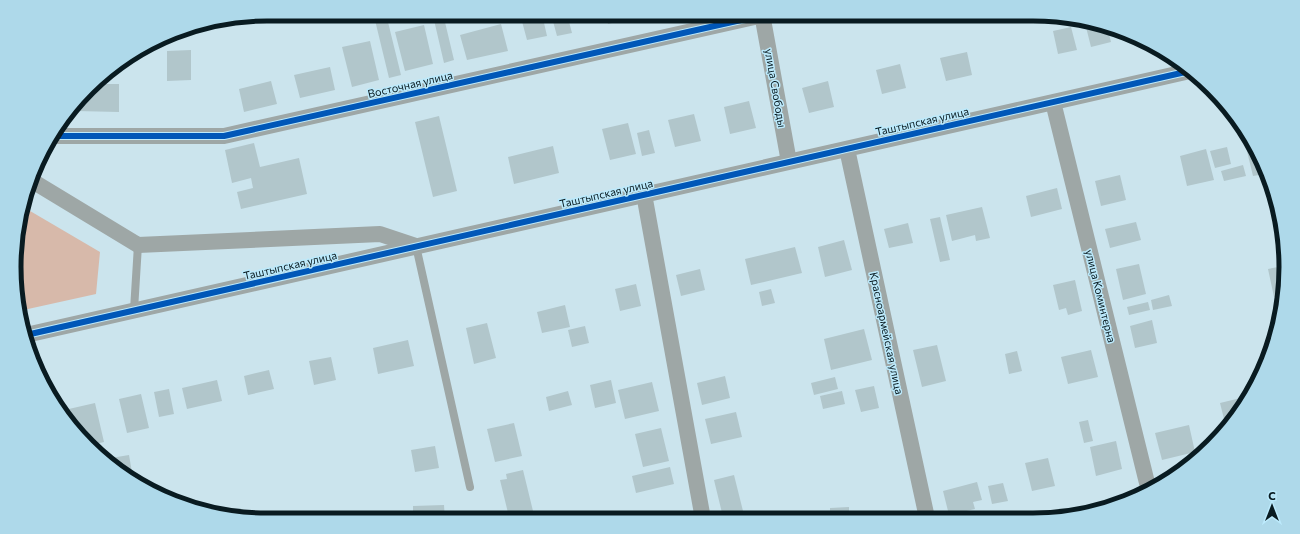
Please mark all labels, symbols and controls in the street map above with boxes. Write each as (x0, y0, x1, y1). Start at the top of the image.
street label: улица Свободы (763, 48, 789, 128)
street label: Восточная улица (366, 68, 454, 100)
street label: Таштыпская улица (874, 104, 970, 138)
street label: Таштыпская улица (558, 176, 654, 210)
street label: Таштыпская улица (242, 248, 338, 282)
street label: улица Коминтерна (1083, 248, 1119, 344)
street label: Красноармейская улица (868, 271, 906, 395)
north arrow (1252, 486, 1292, 526)
text: С (1268, 489, 1276, 502)

